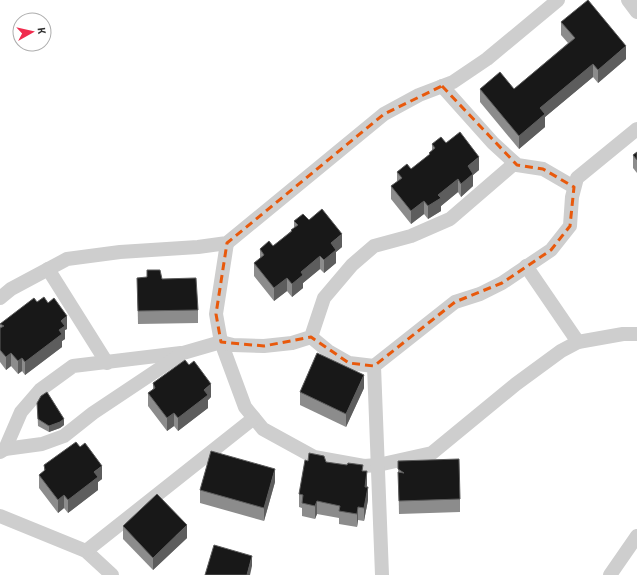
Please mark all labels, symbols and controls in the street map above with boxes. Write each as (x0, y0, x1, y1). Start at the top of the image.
north arrow (12, 12, 52, 52)
text: K (34, 26, 50, 35)

